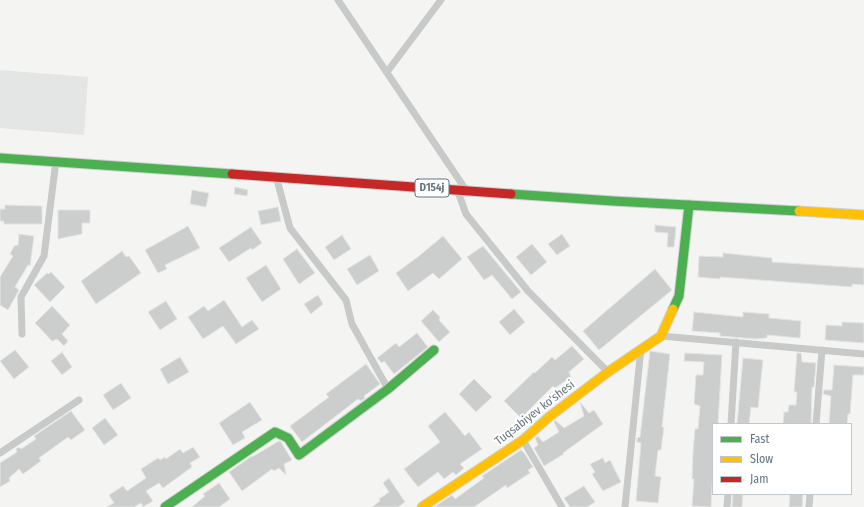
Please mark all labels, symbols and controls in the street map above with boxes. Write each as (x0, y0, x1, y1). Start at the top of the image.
road number: D154j (415, 179, 449, 197)
street label: Tuqsabiyev ko'shesi (492, 377, 578, 449)
legend (712, 423, 852, 495)
text: Fast (750, 432, 769, 446)
text: Slow (750, 452, 773, 466)
text: Jam (750, 472, 768, 486)

